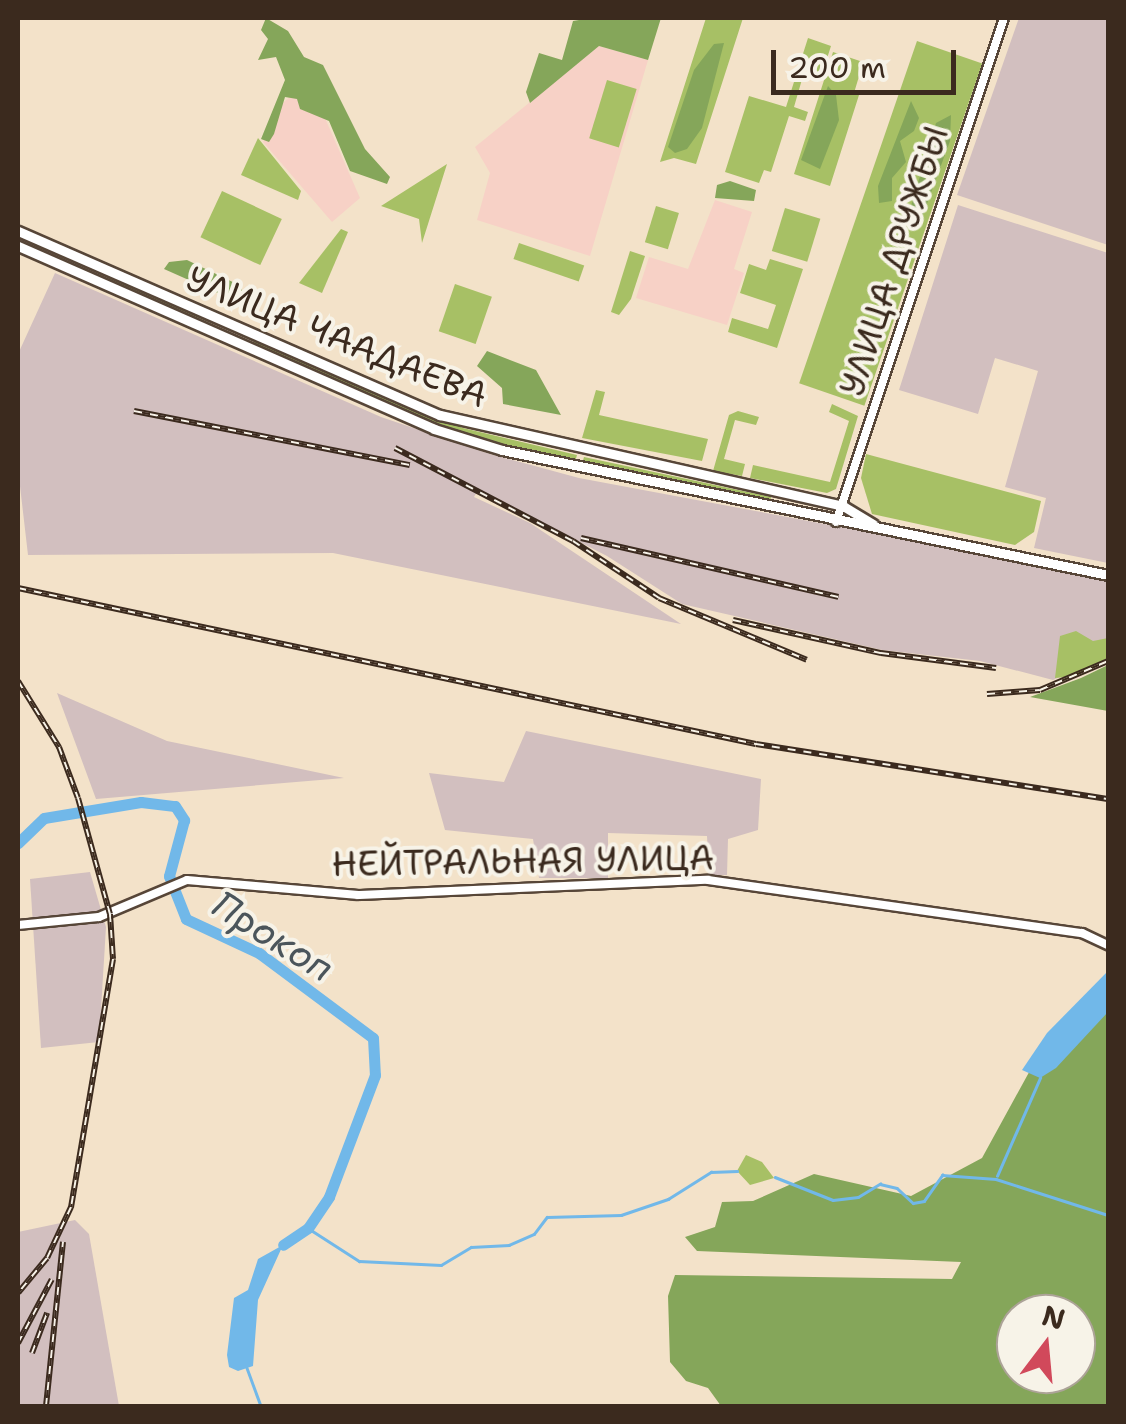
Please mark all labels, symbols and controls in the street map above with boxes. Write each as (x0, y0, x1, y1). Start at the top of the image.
scale bar (776, 30, 961, 92)
text: 200 m (788, 47, 886, 88)
street label: УЛИЦА ДРУЖБЫ (831, 121, 957, 401)
street label: УЛИЦА ЧААДАЕВА (180, 257, 494, 417)
street label: НЕЙТРАЛЬНАЯ УЛИЦА (331, 837, 715, 885)
water label: Прокоп (204, 881, 342, 991)
north arrow (996, 1294, 1096, 1394)
text: N (1038, 1296, 1070, 1338)

